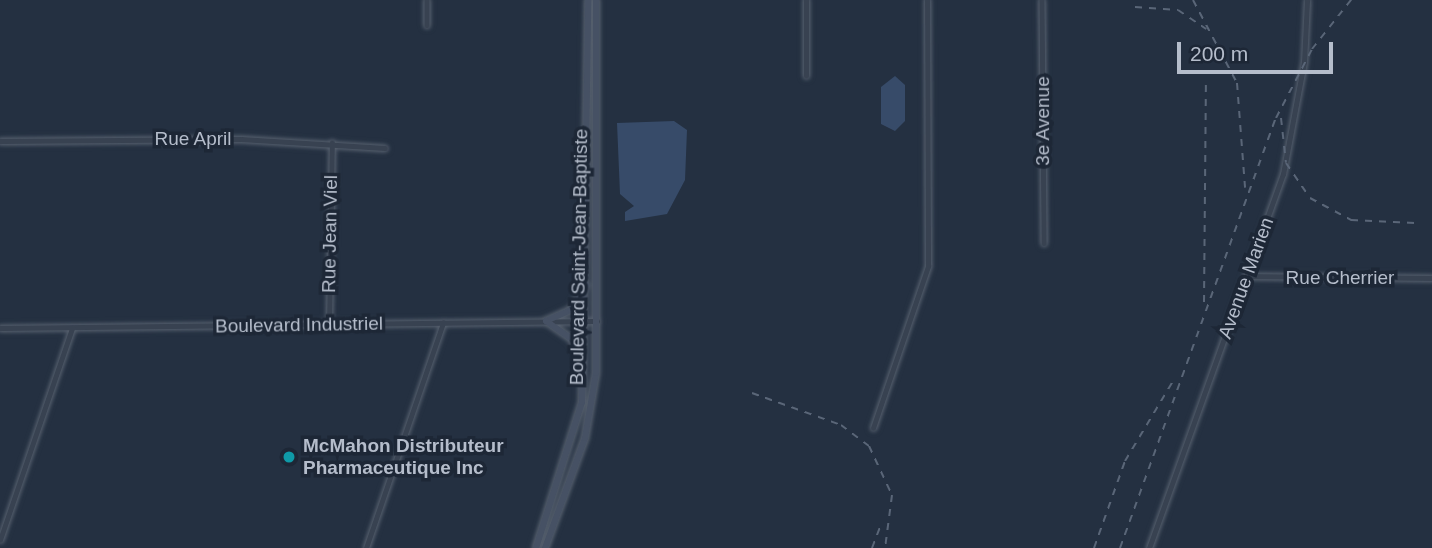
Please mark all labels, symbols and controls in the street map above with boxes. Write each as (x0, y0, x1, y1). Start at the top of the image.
scale bar (1180, 28, 1336, 72)
text: 200 m (1190, 42, 1248, 65)
street label: 3e Avenue (1032, 76, 1054, 166)
street label: Rue April (154, 128, 232, 150)
street label: Boulevard Saint-Jean-Baptiste (565, 128, 593, 386)
street label: Rue Jean Viel (318, 175, 342, 293)
street label: Avenue Marien (1213, 214, 1279, 342)
street label: Rue Cherrier (1286, 267, 1394, 289)
street label: Boulevard Industriel (215, 312, 383, 338)
place label: McMahon Distributeur Pharmaceutique Inc (303, 435, 504, 479)
marker: McMahon Distributeur Pharmaceutique Inc (281, 449, 297, 465)

